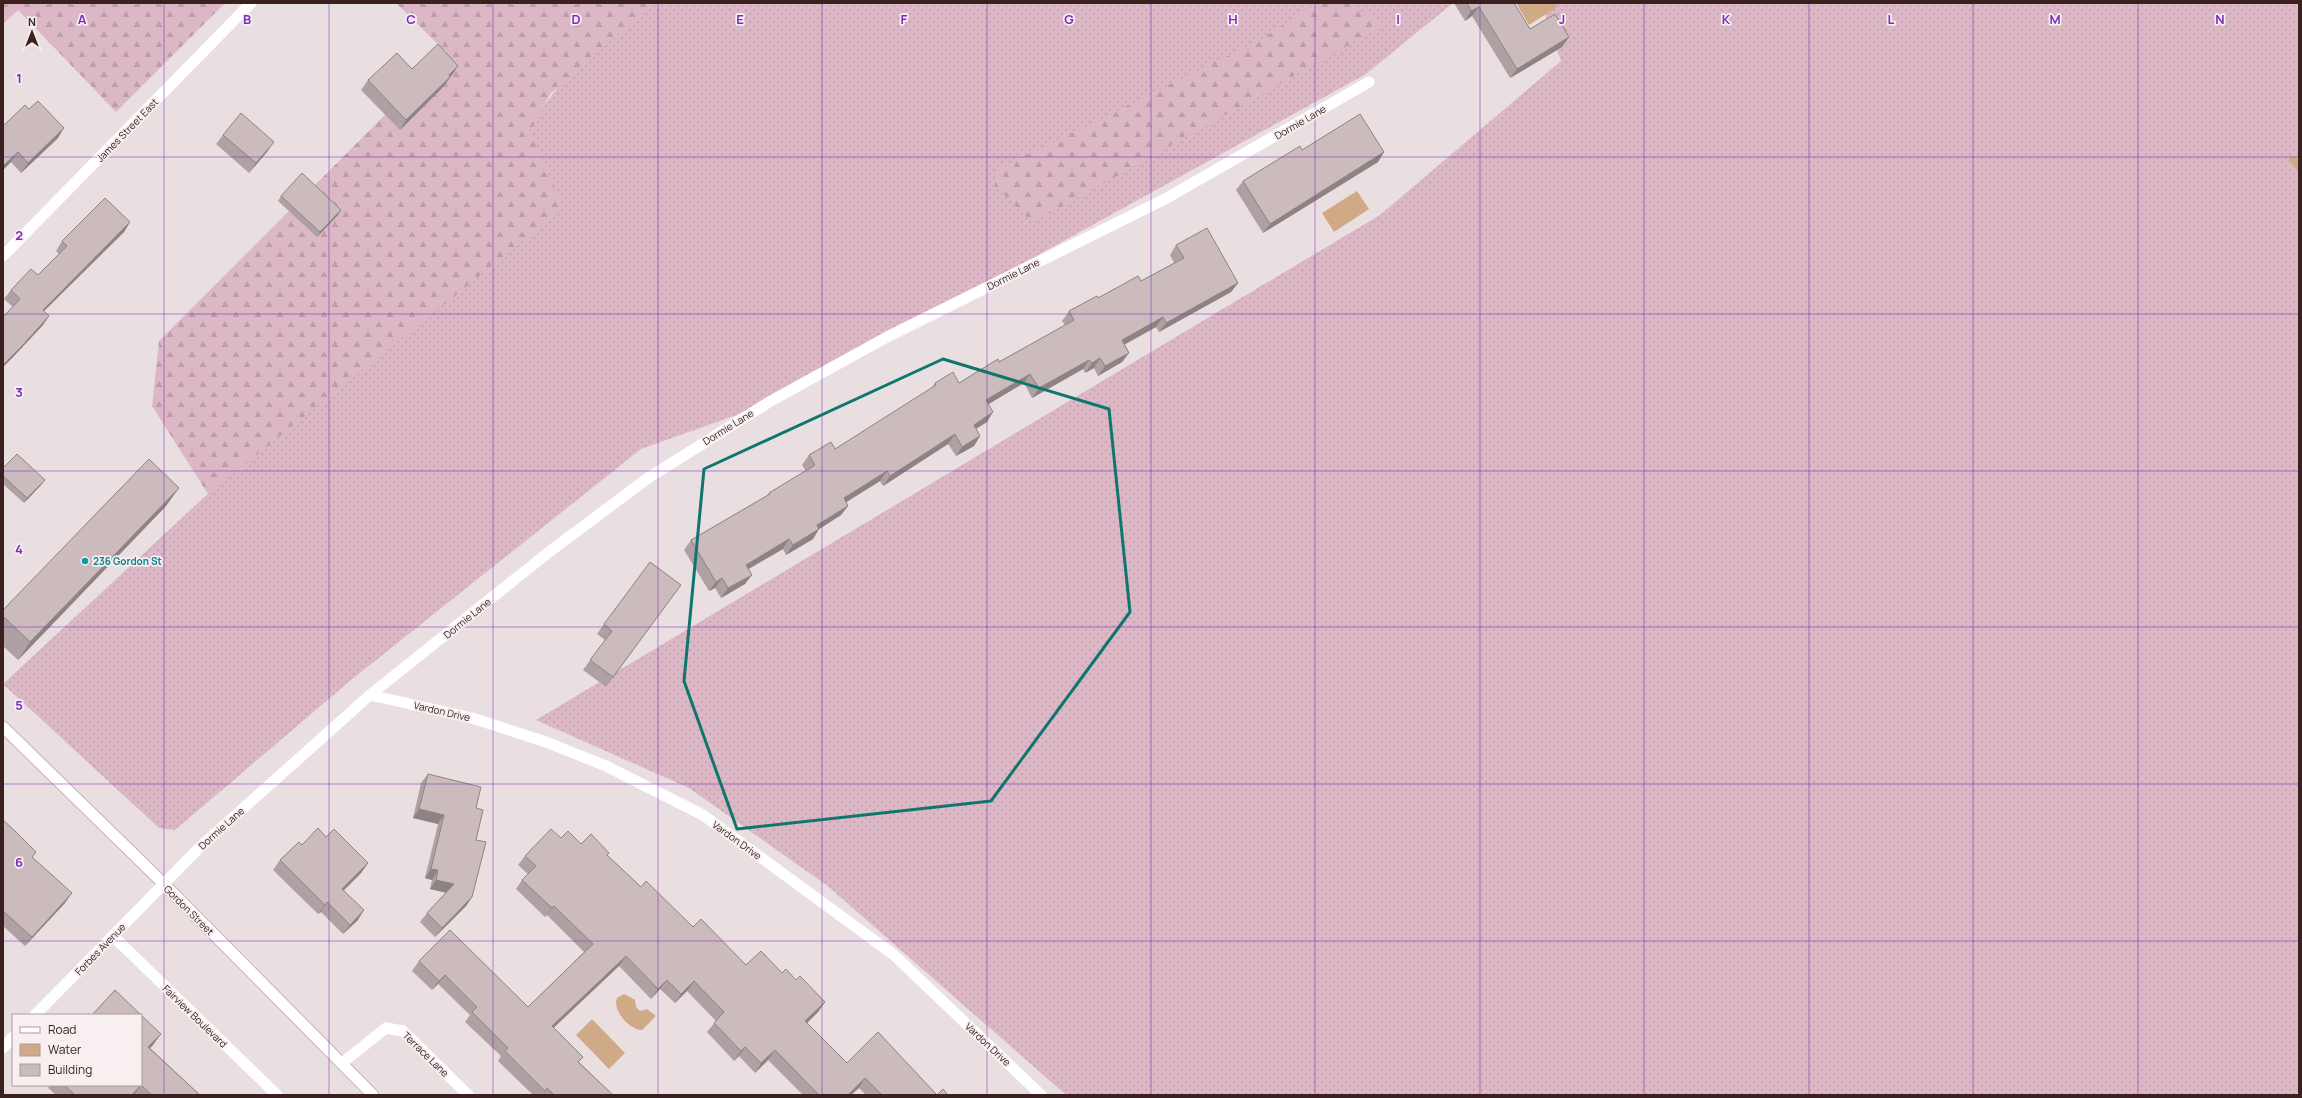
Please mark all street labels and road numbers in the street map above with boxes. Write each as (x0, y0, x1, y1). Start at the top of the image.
street label: James Street East (93, 95, 161, 165)
street label: Dormie Lane (1272, 102, 1328, 142)
street label: Dormie Lane (984, 255, 1042, 293)
street label: Dormie Lane (700, 406, 756, 448)
street label: Dormie Lane (440, 594, 494, 641)
street label: Vardon Drive (412, 698, 472, 724)
street label: Dormie Lane (195, 804, 247, 852)
street label: Vardon Drive (709, 817, 765, 863)
street label: Gordon Street (161, 882, 217, 938)
street label: Forbes Avenue (71, 920, 129, 978)
street label: Fairview Boulevard (160, 982, 230, 1051)
street label: Vardon Drive (962, 1019, 1014, 1069)
street label: Terrace Lane (400, 1028, 452, 1080)

